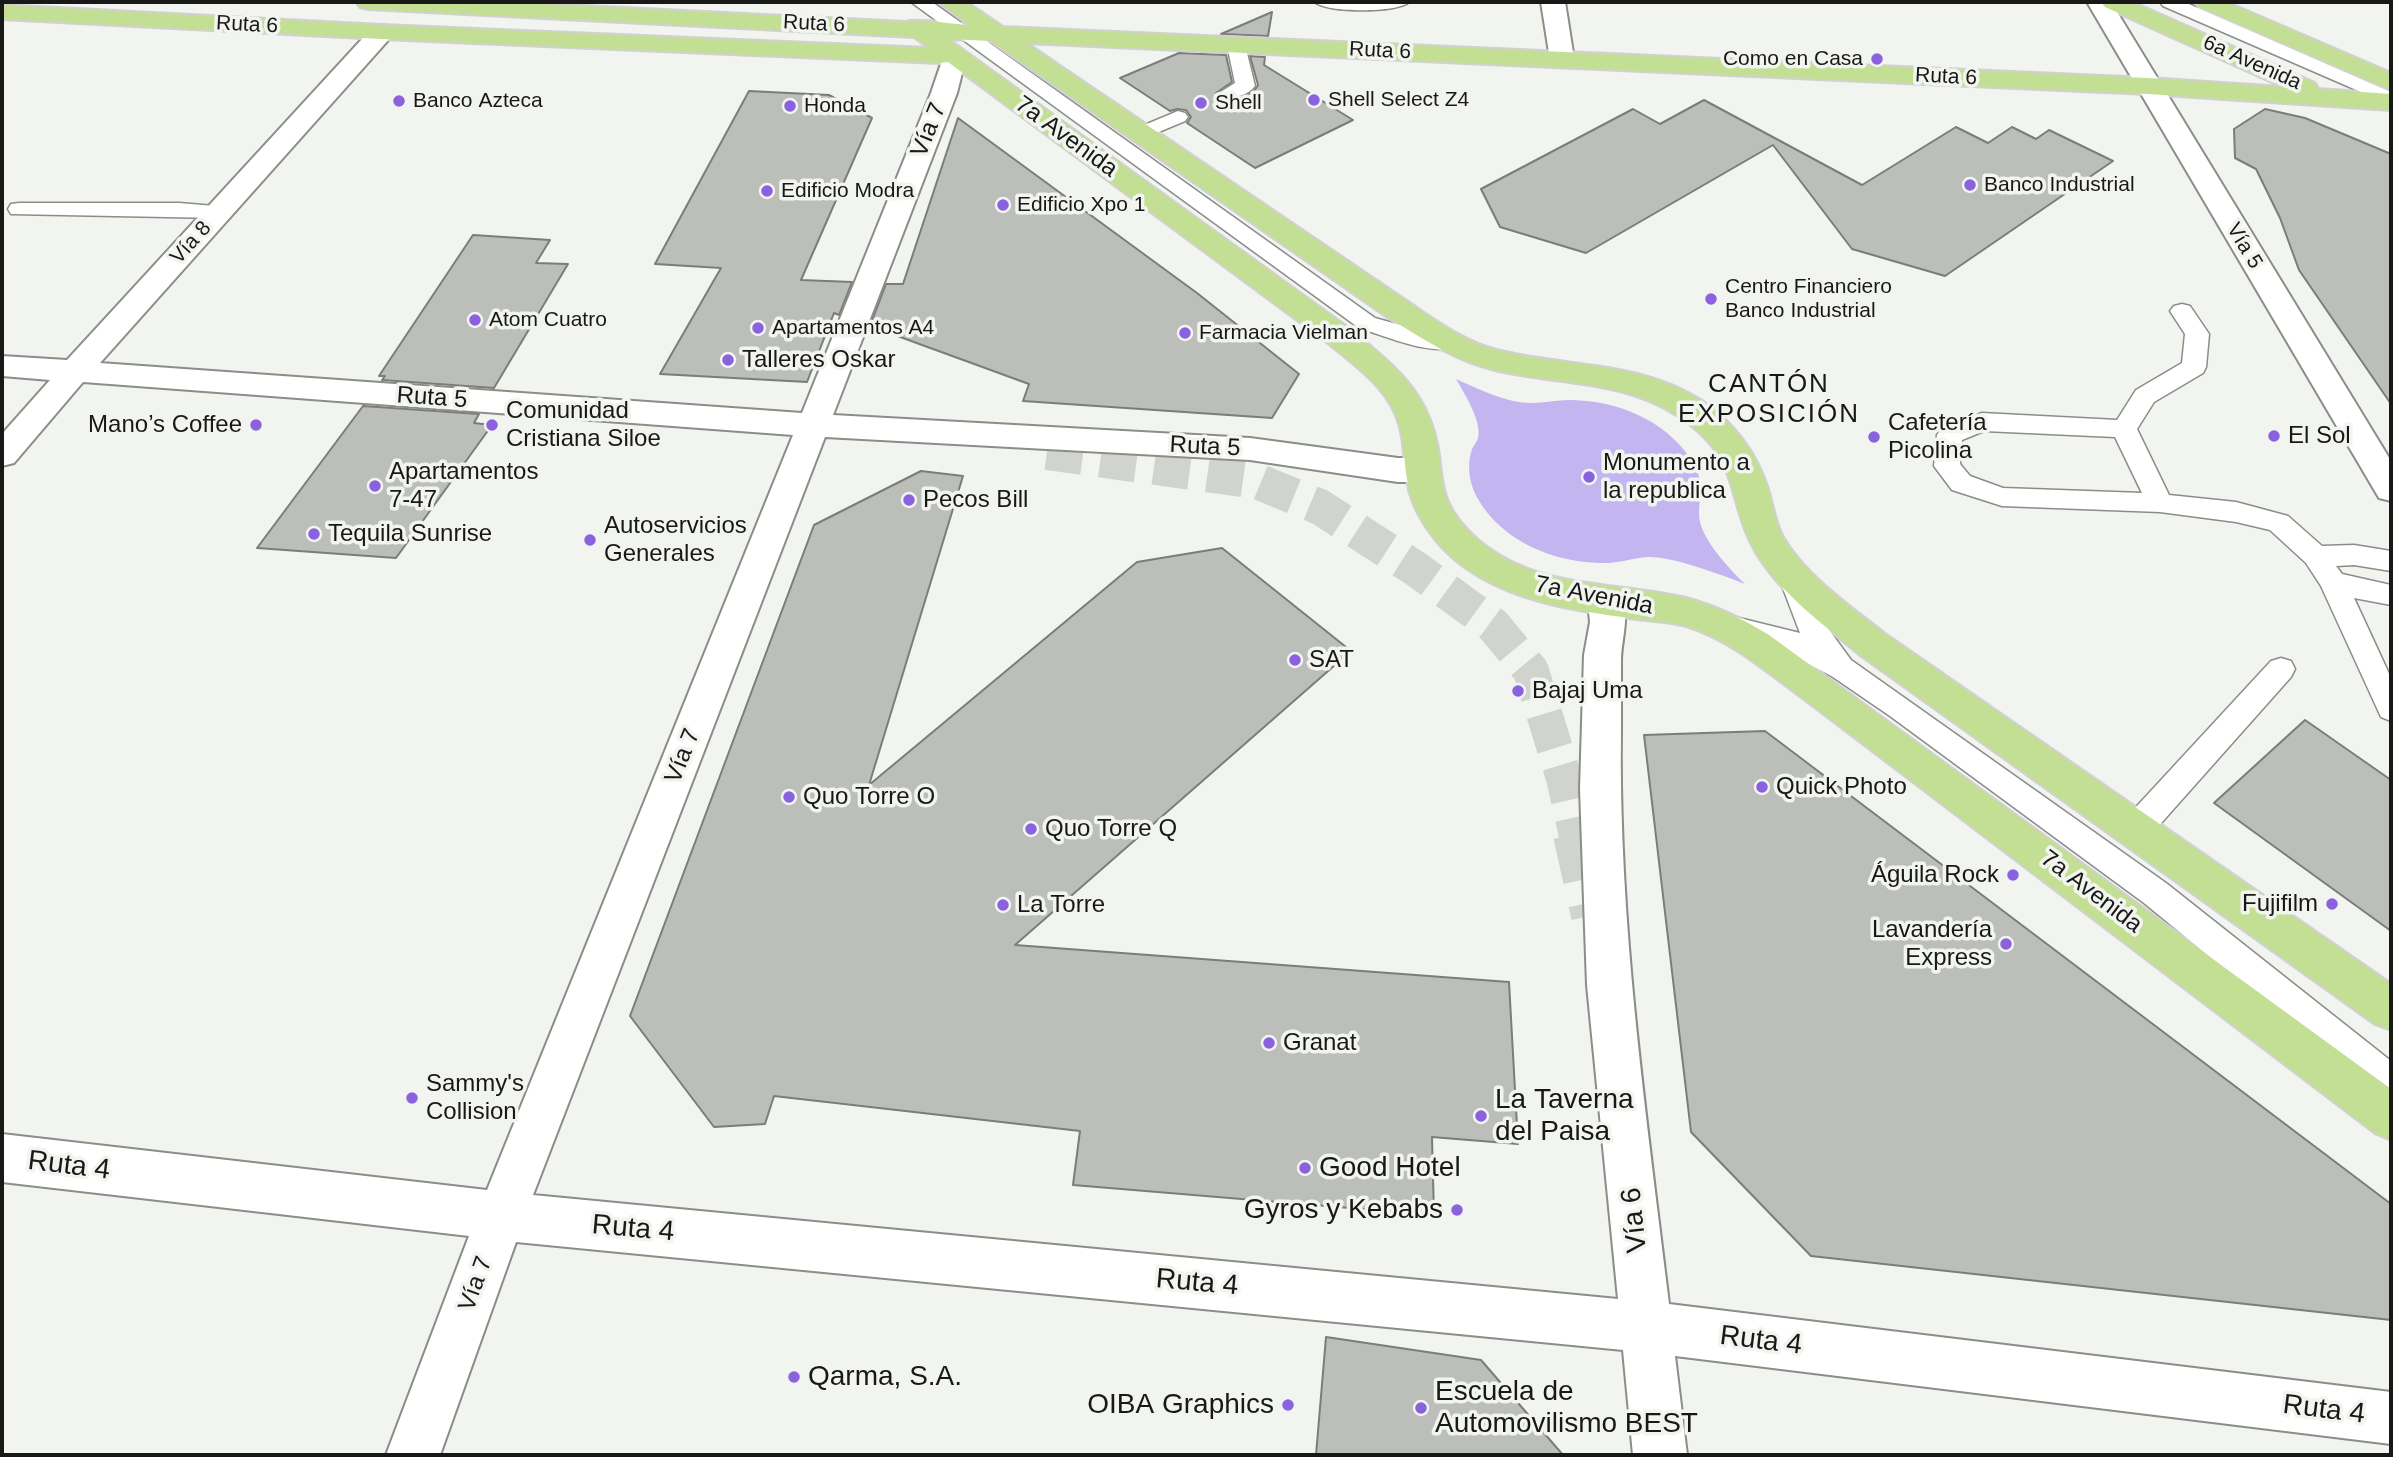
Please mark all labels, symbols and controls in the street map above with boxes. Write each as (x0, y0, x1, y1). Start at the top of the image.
street label: Ruta 6 (782, 10, 846, 38)
street label: Ruta 6 (215, 11, 279, 39)
street label: 6a Avenida (2199, 30, 2305, 96)
street label: Ruta 6 (1348, 37, 1412, 65)
place label: Como en Casa (1723, 46, 1863, 72)
marker: Como en Casa (1869, 51, 1885, 67)
street label: Ruta 6 (1914, 63, 1978, 91)
place label: Shell Select Z4 (1328, 87, 1469, 113)
place label: Banco Azteca (413, 88, 543, 114)
street label: 7a Avenida (1009, 90, 1123, 184)
place label: Shell (1215, 90, 1262, 116)
marker: Shell Select Z4 (1306, 92, 1322, 108)
marker: Banco Azteca (391, 93, 407, 109)
place label: Honda (804, 93, 866, 119)
marker: Shell (1193, 95, 1209, 111)
marker: Honda (782, 98, 798, 114)
street label: Vía 7 (905, 99, 953, 161)
place label: Banco Industrial (1984, 172, 2135, 198)
marker: Banco Industrial (1962, 177, 1978, 193)
place label: Edificio Modra (781, 178, 914, 204)
marker: Edificio Modra (759, 183, 775, 199)
place label: Edificio Xpo 1 (1017, 192, 1145, 218)
marker: Edificio Xpo 1 (995, 197, 1011, 213)
street label: Vía 8 (165, 216, 217, 270)
street label: Vía 5 (2221, 218, 2267, 274)
place label: Centro Financiero Banco Industrial (1725, 274, 1892, 324)
marker: Centro Financiero Banco Industrial (1703, 291, 1719, 307)
place label: Atom Cuatro (489, 307, 607, 333)
marker: Atom Cuatro (467, 312, 483, 328)
place label: Apartamentos A4 (772, 315, 934, 341)
marker: Apartamentos A4 (750, 320, 766, 336)
place label: Farmacia Vielman (1199, 320, 1368, 346)
marker: Farmacia Vielman (1177, 325, 1193, 341)
place label: Talleres Oskar (742, 346, 895, 374)
marker: Talleres Oskar (720, 352, 736, 368)
district label: CANTÓN EXPOSICIÓN (1679, 369, 1859, 430)
street label: Ruta 5 (396, 381, 468, 415)
place label: Comunidad Cristiana Siloe (506, 397, 661, 453)
place label: Cafetería Picolina (1888, 409, 1987, 465)
place label: Mano’s Coffee (88, 411, 242, 439)
marker: Mano’s Coffee (248, 417, 264, 433)
marker: Comunidad Cristiana Siloe (484, 417, 500, 433)
place label: El Sol (2288, 422, 2351, 450)
marker: El Sol (2266, 428, 2282, 444)
marker: Cafetería Picolina (1866, 429, 1882, 445)
street label: Ruta 5 (1169, 431, 1241, 463)
place label: Monumento a la republica (1603, 449, 1750, 505)
place label: Apartamentos 7-47 (389, 458, 538, 514)
marker: Monumento a la republica (1581, 469, 1597, 485)
marker: Apartamentos 7-47 (367, 478, 383, 494)
place label: Pecos Bill (923, 486, 1028, 514)
marker: Pecos Bill (901, 492, 917, 508)
place label: Autoservicios Generales (604, 512, 747, 568)
place label: Tequila Sunrise (328, 520, 492, 548)
marker: Tequila Sunrise (306, 526, 322, 542)
marker: Autoservicios Generales (582, 532, 598, 548)
street label: 7a Avenida (1533, 570, 1655, 622)
place label: SAT (1309, 646, 1354, 674)
marker: SAT (1287, 652, 1303, 668)
place label: Bajaj Uma (1532, 677, 1643, 705)
marker: Bajaj Uma (1510, 683, 1526, 699)
street label: Vía 7 (659, 725, 707, 787)
place label: Quick Photo (1776, 773, 1907, 801)
marker: Quick Photo (1754, 779, 1770, 795)
place label: Quo Torre O (803, 783, 935, 811)
marker: Quo Torre O (781, 789, 797, 805)
place label: Quo Torre Q (1045, 815, 1177, 843)
marker: Quo Torre Q (1023, 821, 1039, 837)
street label: 7a Avenida (2035, 844, 2147, 940)
place label: Águila Rock (1871, 861, 1999, 889)
marker: Águila Rock (2005, 867, 2021, 883)
place label: Fujifilm (2242, 890, 2318, 918)
place label: La Torre (1017, 891, 1105, 919)
marker: Fujifilm (2324, 896, 2340, 912)
marker: La Torre (995, 897, 1011, 913)
place label: Lavandería Express (1872, 916, 1992, 972)
marker: Lavandería Express (1998, 936, 2014, 952)
place label: Granat (1283, 1029, 1356, 1057)
marker: Granat (1261, 1035, 1277, 1051)
place label: Sammy's Collision (426, 1070, 524, 1126)
place label: La Taverna del Paisa (1495, 1083, 1634, 1149)
marker: Sammy's Collision (404, 1090, 420, 1106)
marker: La Taverna del Paisa (1473, 1108, 1489, 1124)
street label: Ruta 4 (26, 1144, 112, 1188)
place label: Good Hotel (1319, 1151, 1461, 1185)
marker: Good Hotel (1297, 1160, 1313, 1176)
street label: Vía 6 (1615, 1186, 1655, 1254)
place label: Gyros y Kebabs (1244, 1193, 1443, 1227)
marker: Gyros y Kebabs (1449, 1202, 1465, 1218)
street label: Ruta 4 (590, 1209, 676, 1249)
street label: Vía 7 (453, 1253, 499, 1315)
street label: Ruta 4 (1154, 1263, 1240, 1303)
street label: Ruta 4 (1718, 1319, 1804, 1363)
place label: Qarma, S.A. (808, 1360, 962, 1394)
marker: Qarma, S.A. (786, 1369, 802, 1385)
place label: Escuela de Automovilismo BEST (1435, 1375, 1698, 1441)
place label: OIBA Graphics (1087, 1388, 1274, 1422)
street label: Ruta 4 (2281, 1388, 2367, 1432)
marker: OIBA Graphics (1280, 1397, 1296, 1413)
marker: Escuela de Automovilismo BEST (1413, 1400, 1429, 1416)

